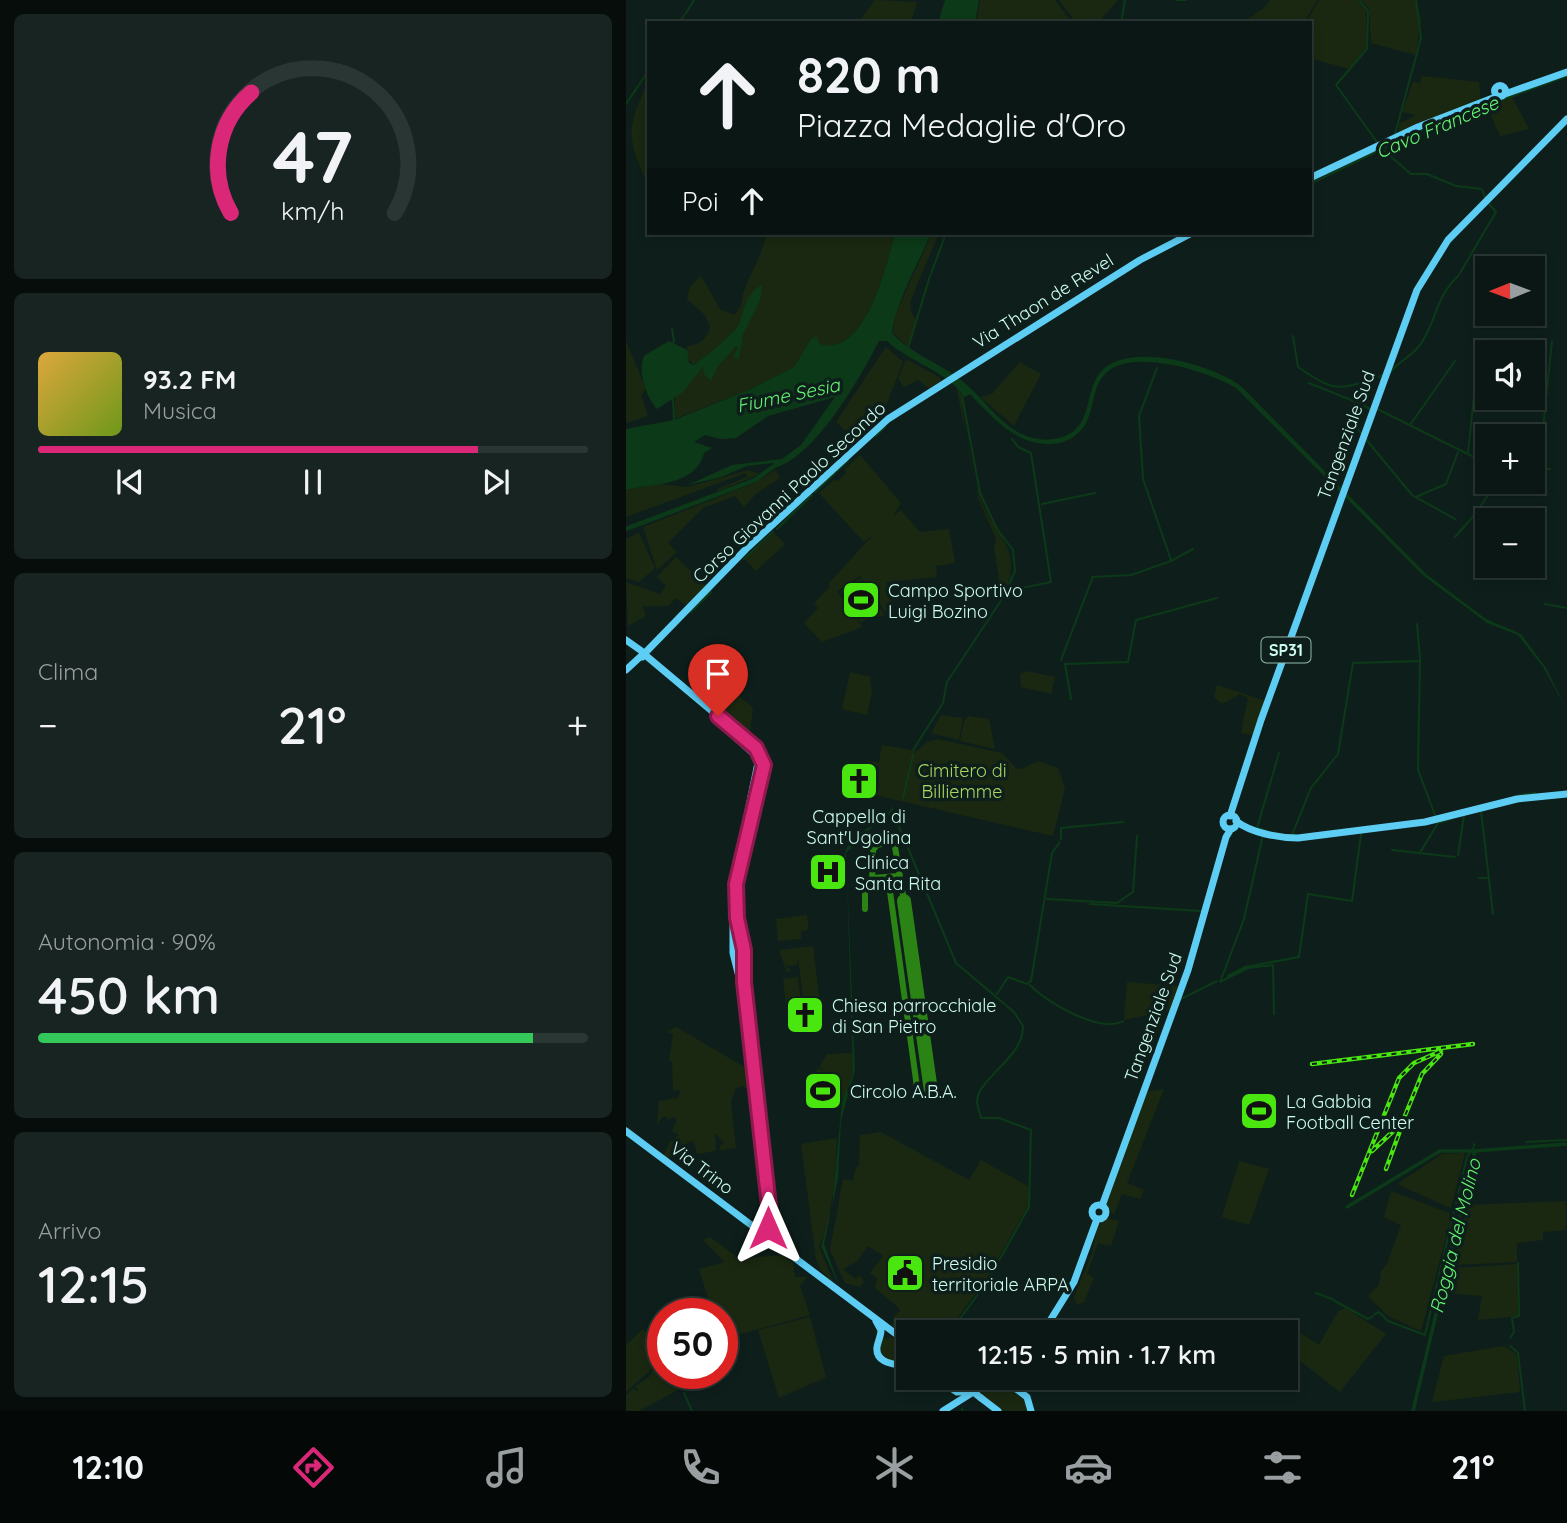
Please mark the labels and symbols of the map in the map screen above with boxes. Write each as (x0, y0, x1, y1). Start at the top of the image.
water label: Cavo Francese (1372, 90, 1503, 164)
street label: Via Thaon de Revel (968, 248, 1118, 354)
north arrow (1475, 256, 1545, 326)
street label: Tangenziale Sud (1312, 367, 1380, 503)
water label: Fiume Sesia (734, 372, 843, 418)
street label: Corso Giovanni Paolo Secondo (688, 396, 890, 588)
sports icon: Campo Sportivo Luigi Bozino (840, 579, 882, 621)
place label: Campo Sportivo Luigi Bozino (888, 579, 1023, 623)
road number: SP31 (1262, 638, 1310, 663)
pin (688, 644, 748, 716)
park label: Cimitero di Billiemme (917, 759, 1007, 803)
church icon: Cappella di Sant'Ugolina (838, 760, 880, 802)
place label: Cappella di Sant'Ugolina (807, 805, 911, 849)
hospital icon: Clinica Santa Rita (807, 851, 849, 893)
place label: Clinica Santa Rita (855, 851, 941, 895)
street label: Tangenziale Sud (1119, 949, 1187, 1085)
church icon: Chiesa parrocchiale di San Pietro (784, 994, 826, 1036)
place label: Chiesa parrocchiale di San Pietro (832, 994, 996, 1038)
sports icon: Circolo A.B.A. (802, 1070, 844, 1112)
place label: Circolo A.B.A. (850, 1080, 957, 1103)
sports icon: La Gabbia Football Center (1238, 1090, 1280, 1132)
place label: La Gabbia Football Center (1286, 1090, 1414, 1134)
street label: Via Trino (666, 1137, 738, 1199)
water label: Roggia del Molino (1424, 1155, 1486, 1316)
position arrow (731, 1191, 805, 1265)
public building icon: Presidio territoriale ARPA (884, 1252, 926, 1294)
place label: Presidio territoriale ARPA (932, 1252, 1069, 1296)
speed limit sign: 50 (647, 1298, 738, 1389)

